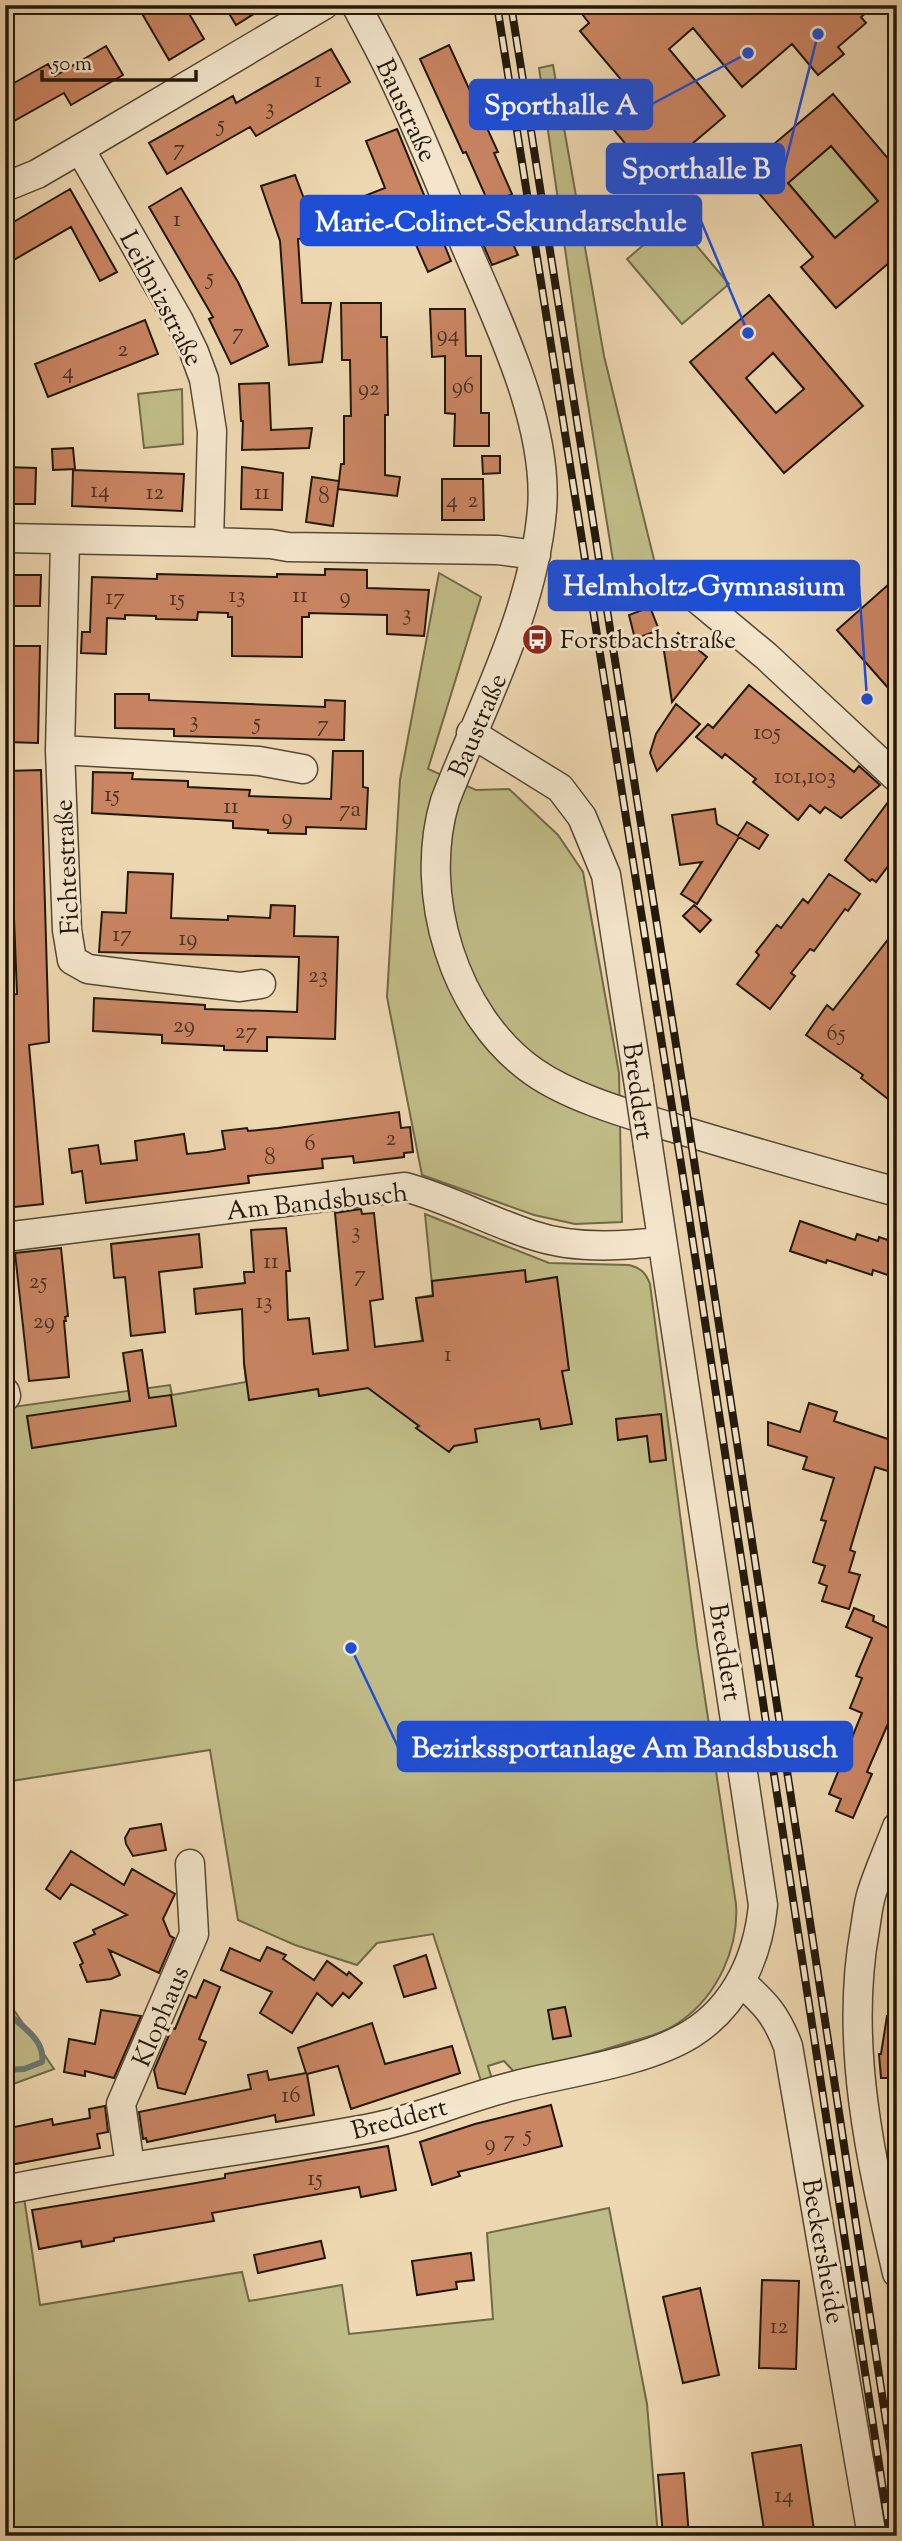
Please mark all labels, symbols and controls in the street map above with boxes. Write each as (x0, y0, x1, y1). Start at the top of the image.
scale bar (42, 38, 196, 82)
text: 50 m (51, 50, 92, 80)
street label: Baustraße (365, 54, 445, 169)
house number: 1 (314, 65, 322, 98)
callout: Sporthalle A (470, 80, 652, 129)
text: Sporthalle A (484, 87, 638, 127)
house number: 3 (265, 92, 275, 125)
house number: 5 (215, 109, 225, 142)
house number: 7 (173, 133, 185, 166)
callout: Sporthalle B (607, 144, 784, 193)
text: Sporthalle B (622, 151, 771, 191)
callout: Marie-Colinet-Sekundarschule (301, 196, 701, 245)
house number: 1 (173, 204, 181, 237)
text: Marie-Colinet-Sekundarschule (315, 204, 687, 244)
street label: Leibnizstraße (109, 225, 211, 373)
house number: 5 (204, 262, 214, 295)
house number: 7 (232, 317, 244, 350)
house number: 94 (437, 319, 459, 352)
house number: 2 (118, 334, 129, 367)
house number: 4 (62, 356, 74, 389)
house number: 96 (452, 371, 474, 404)
house number: 92 (358, 373, 380, 406)
house number: 14 (90, 475, 110, 508)
house number: 12 (146, 477, 165, 510)
house number: 11 (254, 477, 270, 510)
house number: 8 (318, 481, 330, 514)
house number: 4 (446, 485, 458, 518)
house number: 2 (468, 485, 479, 518)
callout: Helmholtz-Gymnasium (549, 561, 859, 610)
text: Helmholtz-Gymnasium (563, 568, 846, 608)
house number: 13 (228, 580, 246, 613)
house number: 11 (292, 580, 308, 613)
house number: 9 (339, 581, 351, 614)
house number: 17 (105, 582, 125, 615)
house number: 15 (169, 583, 185, 616)
house number: 3 (402, 598, 412, 631)
bus stop icon: Forstbachstraße (520, 622, 554, 656)
place label: Forstbachstraße (560, 623, 736, 660)
street label: Baustraße (441, 668, 518, 784)
house number: 3 (189, 705, 199, 738)
house number: 5 (251, 707, 261, 740)
house number: 7 (317, 709, 329, 742)
house number: 105 (753, 717, 781, 750)
house number: 101,103 (774, 761, 836, 794)
house number: 15 (104, 779, 120, 812)
house number: 11 (223, 791, 239, 824)
house number: 7a (339, 794, 361, 827)
street label: Fichtestraße (46, 798, 91, 936)
house number: 9 (281, 802, 293, 835)
house number: 17 (112, 919, 132, 952)
house number: 19 (179, 923, 197, 956)
house number: 23 (308, 960, 328, 993)
house number: 29 (173, 1010, 195, 1043)
house number: 27 (235, 1016, 258, 1049)
house number: 65 (826, 1018, 846, 1051)
street label: Breddert (611, 1040, 662, 1142)
house number: 2 (386, 1123, 397, 1156)
house number: 6 (304, 1128, 316, 1161)
house number: 8 (264, 1142, 276, 1175)
street label: Am Bandsbusch (225, 1176, 410, 1231)
house number: 3 (351, 1216, 361, 1249)
house number: 11 (263, 1246, 279, 1279)
house number: 7 (354, 1259, 366, 1292)
house number: 25 (29, 1266, 47, 1299)
house number: 13 (255, 1286, 273, 1319)
house number: 29 (33, 1306, 55, 1339)
house number: 1 (444, 1339, 452, 1372)
street label: Breddert (698, 1601, 749, 1704)
callout: Bezirkssportanlage Am Bandsbusch (398, 1722, 852, 1771)
text: Bezirkssportanlage Am Bandsbusch (412, 1730, 839, 1770)
street label: Klophaus (125, 1961, 200, 2073)
house number: 16 (281, 2080, 301, 2113)
street label: Breddert (348, 2090, 452, 2151)
house number: 5 (522, 2119, 532, 2152)
house number: 7 (503, 2124, 515, 2157)
house number: 9 (484, 2128, 496, 2161)
house number: 15 (307, 2163, 323, 2196)
street label: Beckersheide (791, 2176, 853, 2327)
house number: 12 (770, 2311, 789, 2344)
house number: 14 (774, 2480, 794, 2513)

